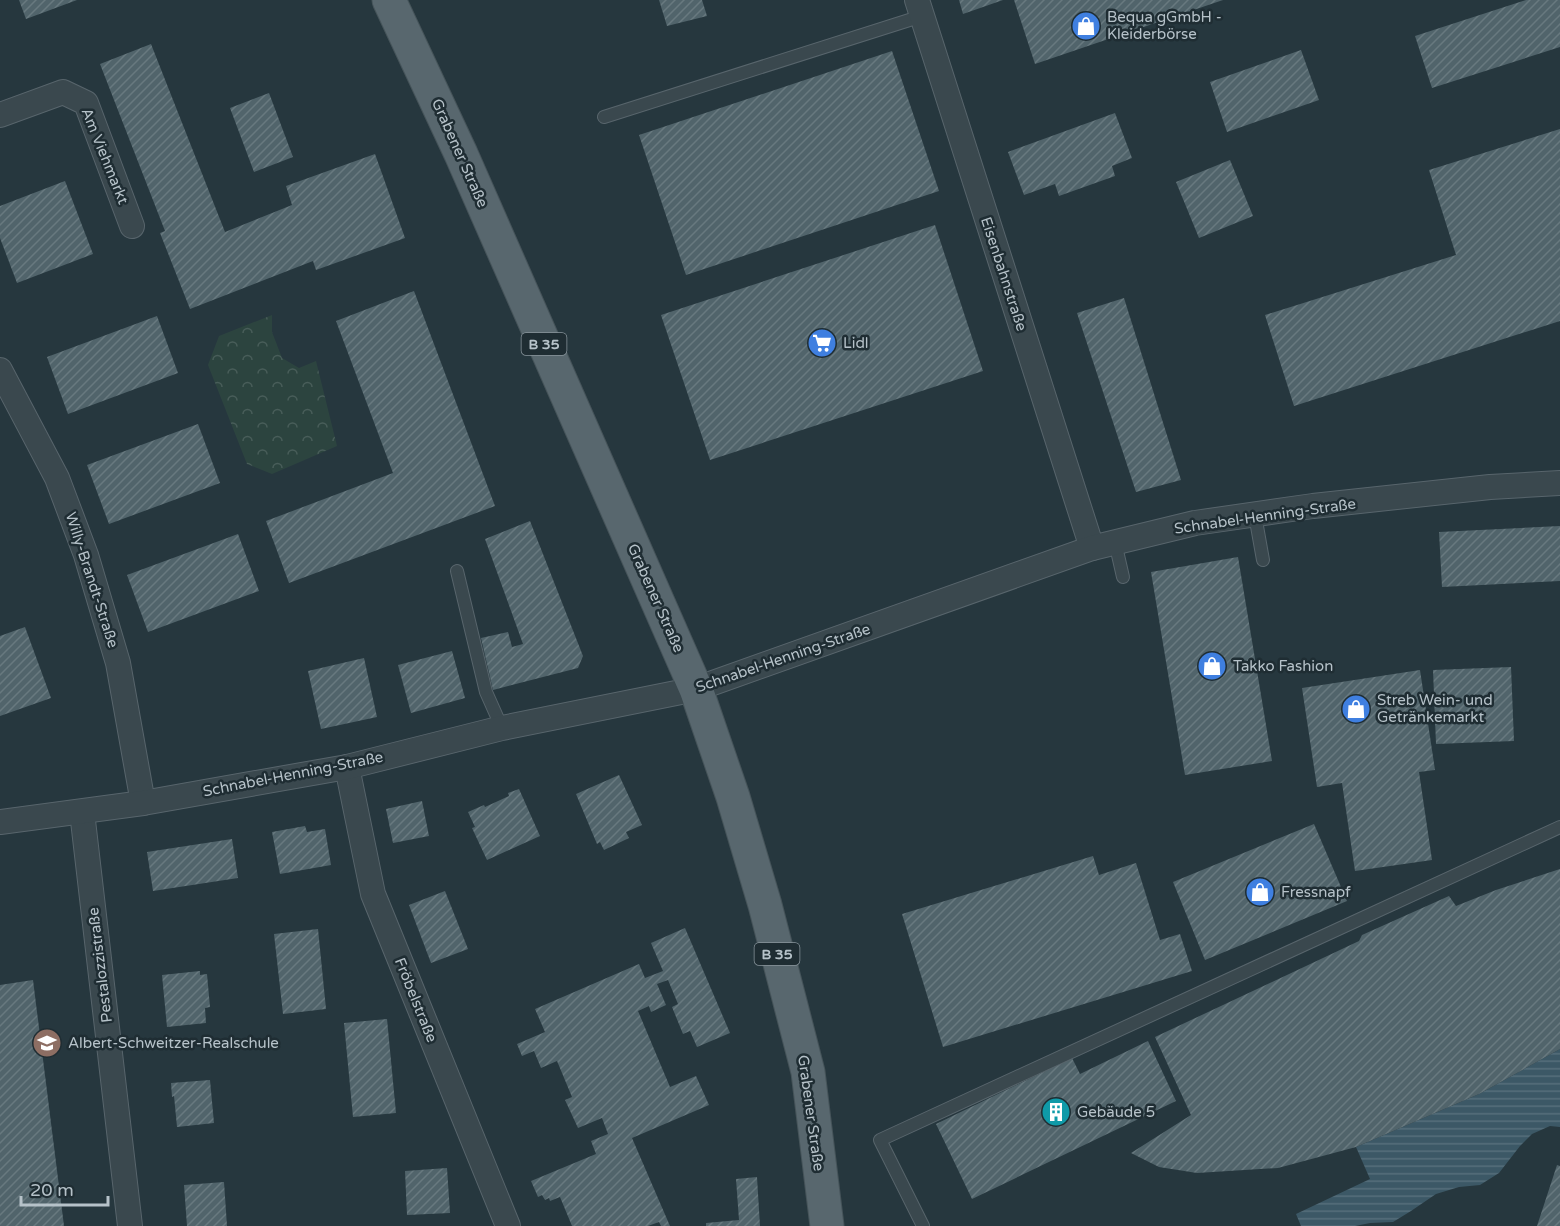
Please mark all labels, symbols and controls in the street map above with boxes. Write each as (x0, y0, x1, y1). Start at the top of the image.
place label: Bequa gGmbH - Kleiderbörse (1107, 8, 1222, 43)
shop icon: Bequa gGmbH - Kleiderbörse (1070, 10, 1102, 42)
street label: Grabener Straße (428, 96, 492, 210)
street label: Am Viehmarkt (78, 105, 133, 207)
street label: Eisenbahnstraße (977, 215, 1031, 333)
supermarket icon: Lidl (806, 327, 838, 359)
road number: B 35 (522, 333, 566, 355)
place label: Lidl (843, 334, 869, 352)
street label: Schnabel-Henning-Straße (1173, 494, 1357, 538)
street label: Willy-Brandt-Straße (62, 510, 122, 650)
street label: Grabener Straße (624, 541, 688, 655)
street label: Schnabel-Henning-Straße (693, 620, 873, 696)
shop icon: Takko Fashion (1196, 650, 1228, 682)
place label: Takko Fashion (1233, 657, 1333, 675)
place label: Streb Wein- und Getränkemarkt (1377, 691, 1493, 726)
shop icon: Streb Wein- und Getränkemarkt (1340, 693, 1372, 725)
street label: Schnabel-Henning-Straße (201, 748, 385, 800)
shop icon: Fressnapf (1244, 876, 1276, 908)
place label: Fressnapf (1281, 883, 1351, 901)
street label: Pestalozzistraße (84, 906, 116, 1024)
road number: B 35 (754, 943, 800, 965)
street label: Fröbelstraße (391, 955, 441, 1045)
school or university icon: Albert-Schweitzer-Realschule (31, 1027, 63, 1059)
place label: Albert-Schweitzer-Realschule (68, 1034, 279, 1052)
street label: Grabener Straße (794, 1054, 828, 1172)
building icon: Gebäude 5 (1040, 1096, 1072, 1128)
place label: Gebäude 5 (1077, 1103, 1155, 1121)
scale bar (21, 1169, 108, 1207)
text: 20 m (30, 1179, 74, 1201)

